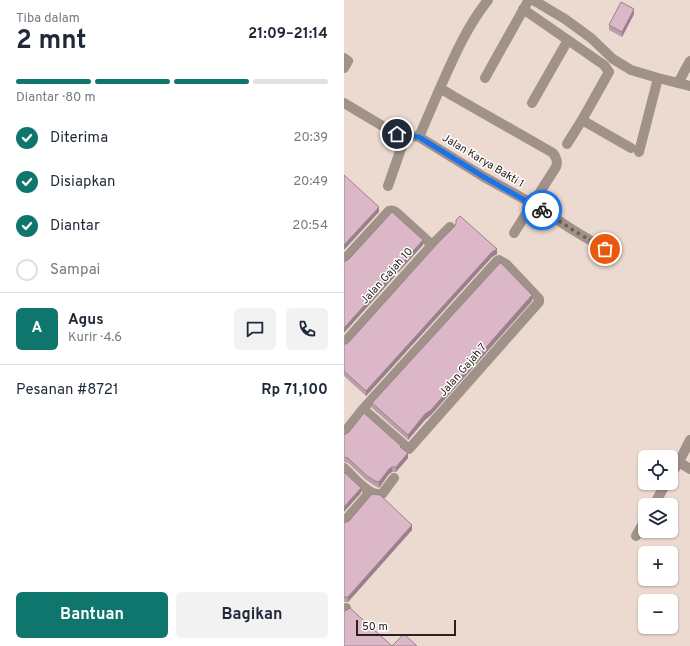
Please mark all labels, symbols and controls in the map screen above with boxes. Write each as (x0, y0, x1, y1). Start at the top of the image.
text: Tiba dalam (16, 11, 80, 27)
text: 2 mnt (16, 25, 87, 58)
text: 21:09–21:14 (248, 25, 328, 44)
text: Diantar · 80 m (16, 90, 95, 106)
pin (380, 117, 414, 151)
icon: home (386, 123, 408, 145)
icon: check (16, 127, 38, 149)
text: Diterima (50, 129, 108, 148)
text: 20:39 (293, 130, 328, 146)
street label: Jalan Karya Bakti 1 (440, 131, 526, 191)
icon: check (16, 171, 38, 193)
text: Disiapkan (50, 173, 116, 192)
text: 20:49 (293, 174, 328, 190)
courier (522, 190, 562, 230)
icon: bike (531, 199, 553, 221)
icon: check (16, 215, 38, 237)
text: Diantar (50, 217, 100, 236)
text: 20:54 (292, 218, 328, 234)
pin (588, 232, 622, 266)
icon: bag (594, 238, 616, 260)
street label: Jalan Gajah 10 (358, 245, 416, 307)
text: Sampai (50, 261, 100, 280)
button: chat (234, 308, 276, 350)
button: phone (286, 308, 328, 350)
text: Agus (68, 311, 104, 330)
text: A (32, 319, 42, 338)
text: Kurir · 4.6 (68, 330, 122, 346)
street label: Jalan Gajah 7 (436, 340, 490, 399)
text: Pesanan #8721 (16, 381, 119, 400)
text: Rp 71,100 (261, 381, 328, 400)
map controls (638, 450, 678, 634)
button: locate (638, 450, 678, 490)
button: layers (638, 498, 678, 538)
button: + (638, 546, 678, 586)
button: Bantuan (16, 592, 168, 638)
button: Bagikan (176, 592, 328, 638)
button: − (638, 594, 678, 634)
scale bar (356, 618, 456, 637)
text: 50 m (362, 620, 388, 634)

